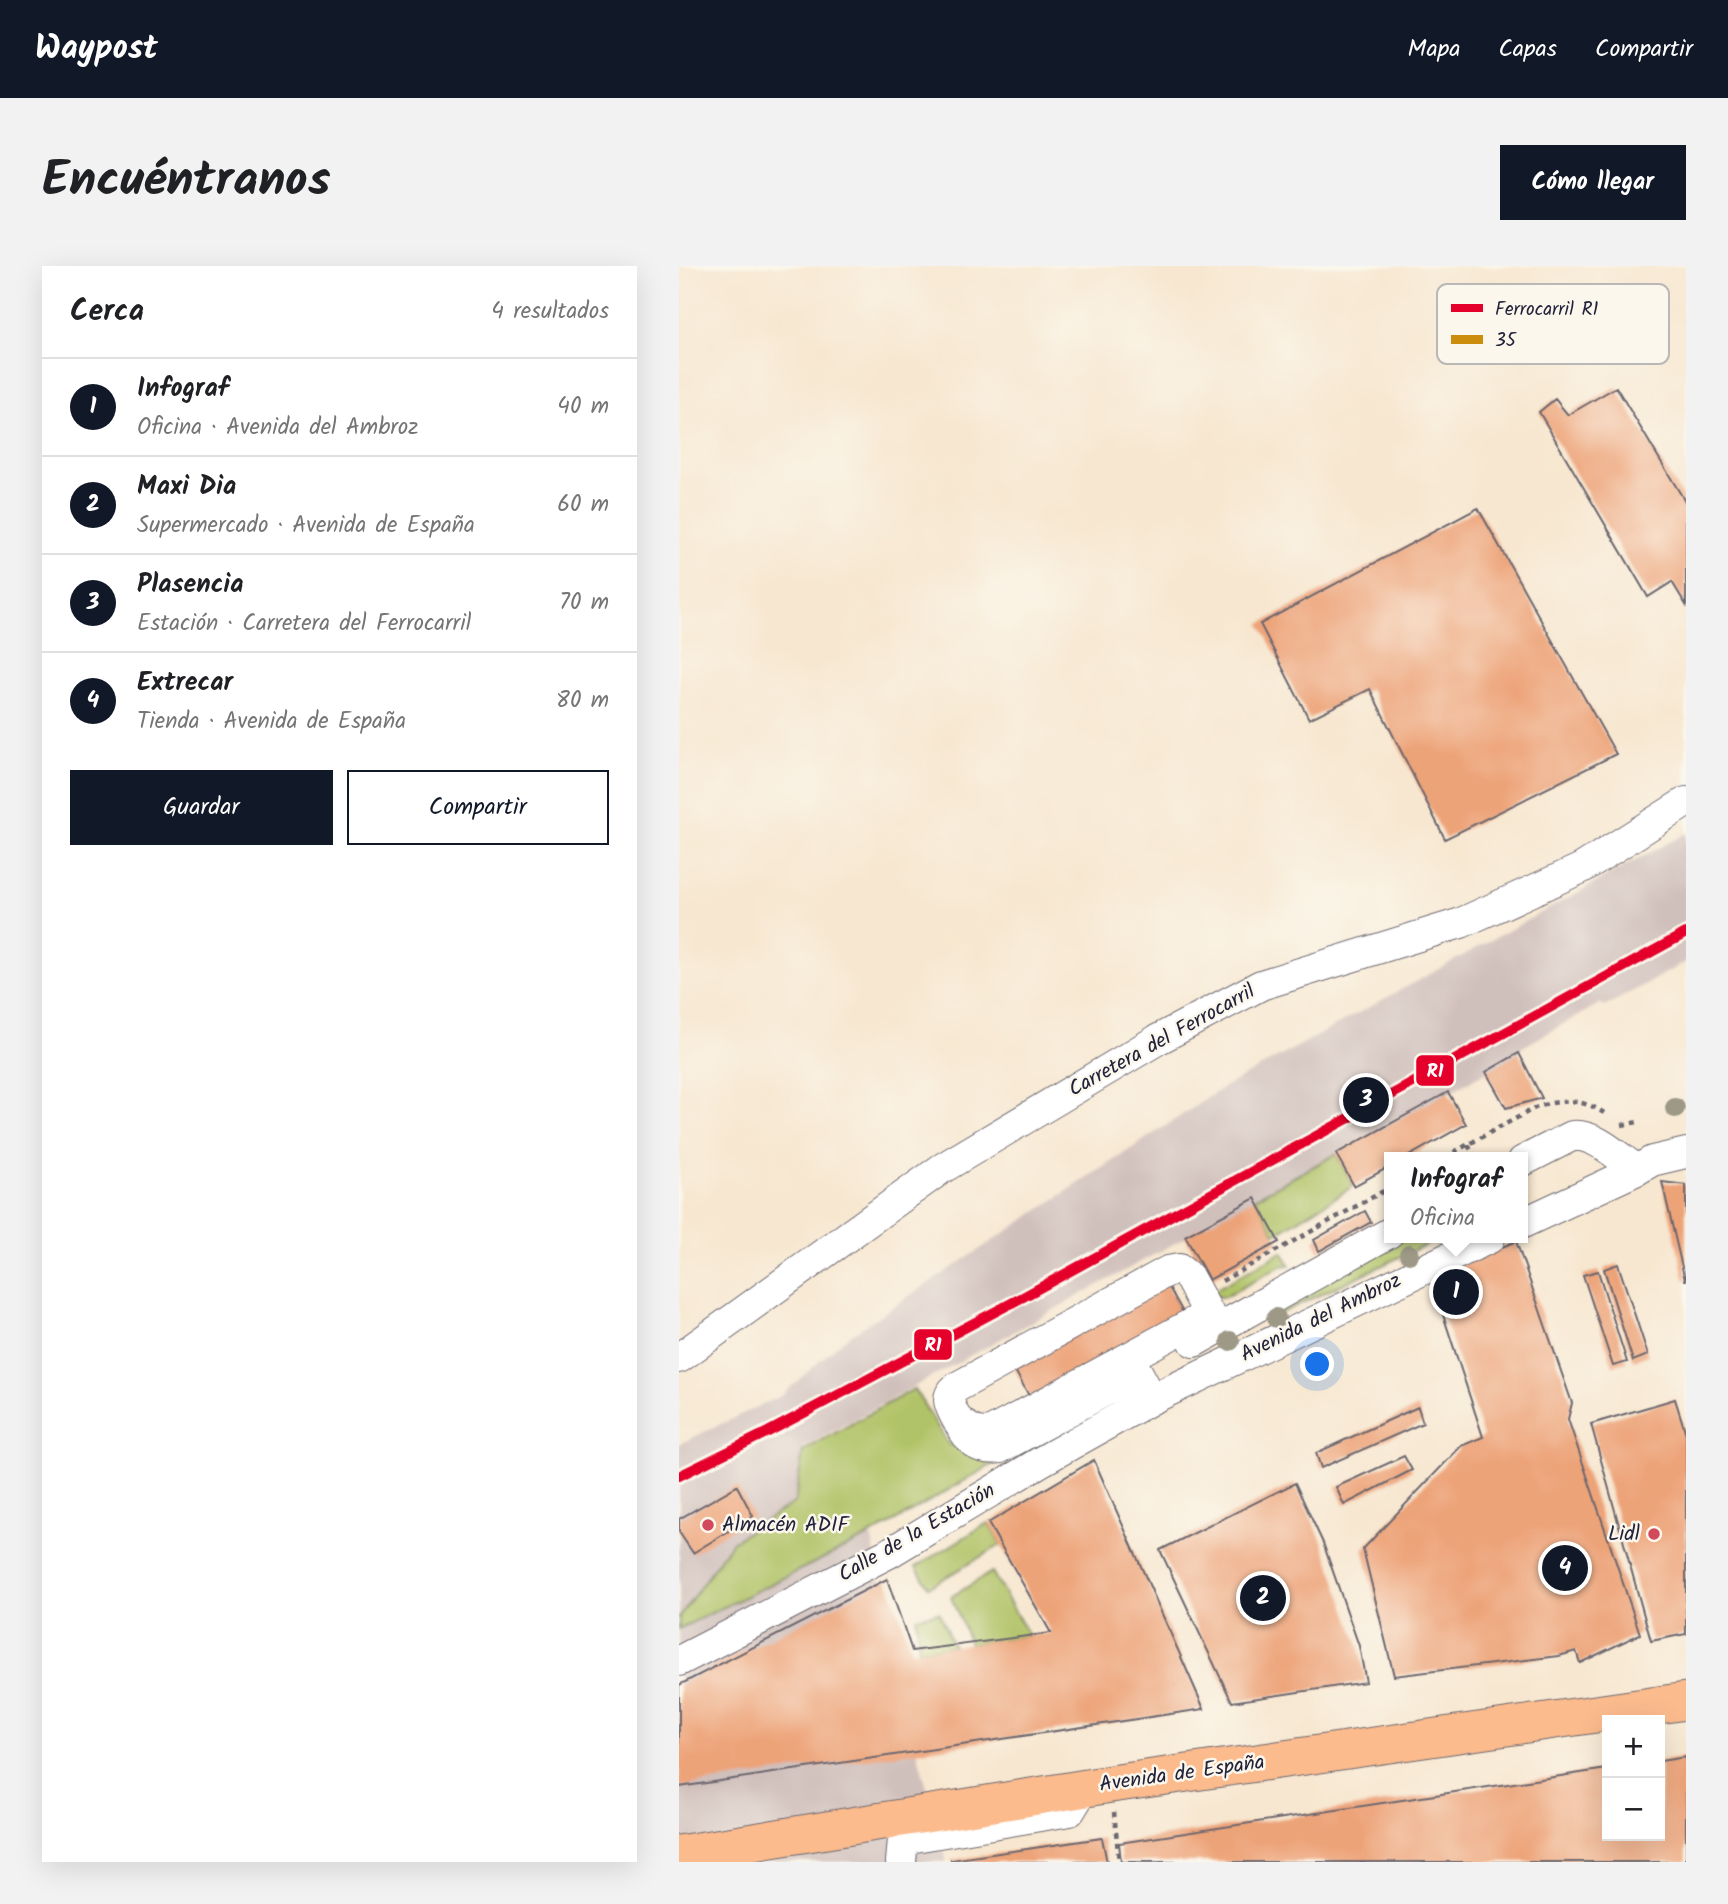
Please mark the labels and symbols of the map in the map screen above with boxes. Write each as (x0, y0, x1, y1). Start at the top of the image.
legend (1437, 284, 1669, 364)
text: Ferrocarril R1 (1495, 295, 1599, 325)
text: 35 (1495, 326, 1518, 356)
street label: Carretera del Ferrocarril (1063, 976, 1261, 1106)
line badge: R1 (1415, 1054, 1455, 1087)
text: R1 (1426, 1057, 1444, 1087)
pin: 3 (1343, 1074, 1389, 1126)
street label: Avenida del Ambroz (1235, 1265, 1407, 1371)
pin: 1 (1433, 1266, 1479, 1318)
line badge: R1 (913, 1328, 953, 1361)
text: R1 (924, 1331, 942, 1361)
your location (1300, 1347, 1334, 1381)
street label: Calle de la Estación (832, 1475, 1002, 1591)
place label: Almacén ADIF (722, 1509, 850, 1542)
marker: Almacén ADIF (700, 1517, 716, 1533)
place label: Lidl (1608, 1518, 1640, 1551)
marker: Lidl (1646, 1526, 1662, 1542)
pin: 4 (1542, 1542, 1588, 1594)
pin: 2 (1240, 1572, 1286, 1624)
street label: Avenida de España (1097, 1746, 1267, 1802)

